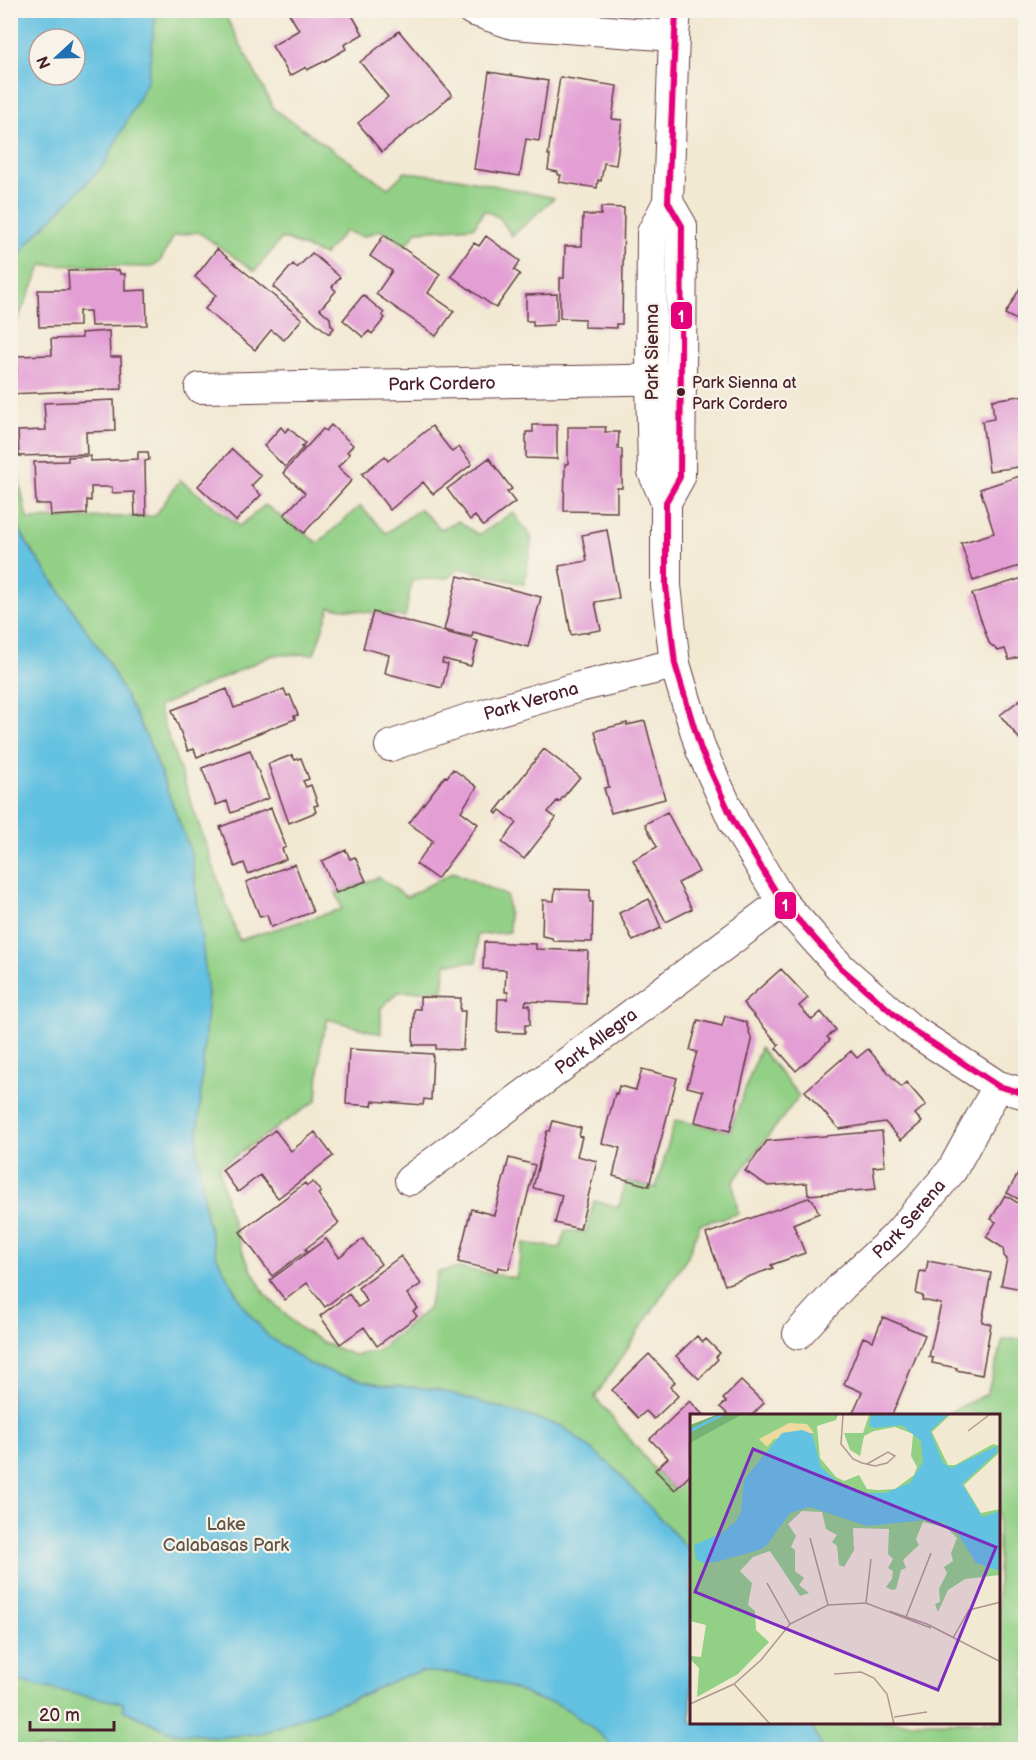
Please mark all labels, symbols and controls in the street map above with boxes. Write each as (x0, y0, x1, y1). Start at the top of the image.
north arrow (27, 27, 87, 87)
text: N (33, 53, 56, 71)
line badge: 1 (670, 301, 693, 330)
street label: Park Sienna (642, 304, 663, 400)
text: 1 (678, 308, 684, 327)
street label: Park Cordero (388, 372, 496, 395)
place label: Park Sienna at Park Cordero (692, 374, 796, 414)
marker: Park Sienna at Park Cordero (675, 386, 687, 398)
street label: Park Verona (481, 677, 581, 725)
line badge: 1 (774, 891, 797, 920)
text: 1 (782, 897, 788, 916)
street label: Park Allegra (551, 1004, 641, 1079)
street label: Park Serena (868, 1175, 950, 1263)
inset map (690, 1414, 1000, 1724)
park label: Lake Calabasas Park (163, 1514, 289, 1556)
scale bar (30, 1694, 114, 1732)
text: 20 m (39, 1705, 80, 1726)

